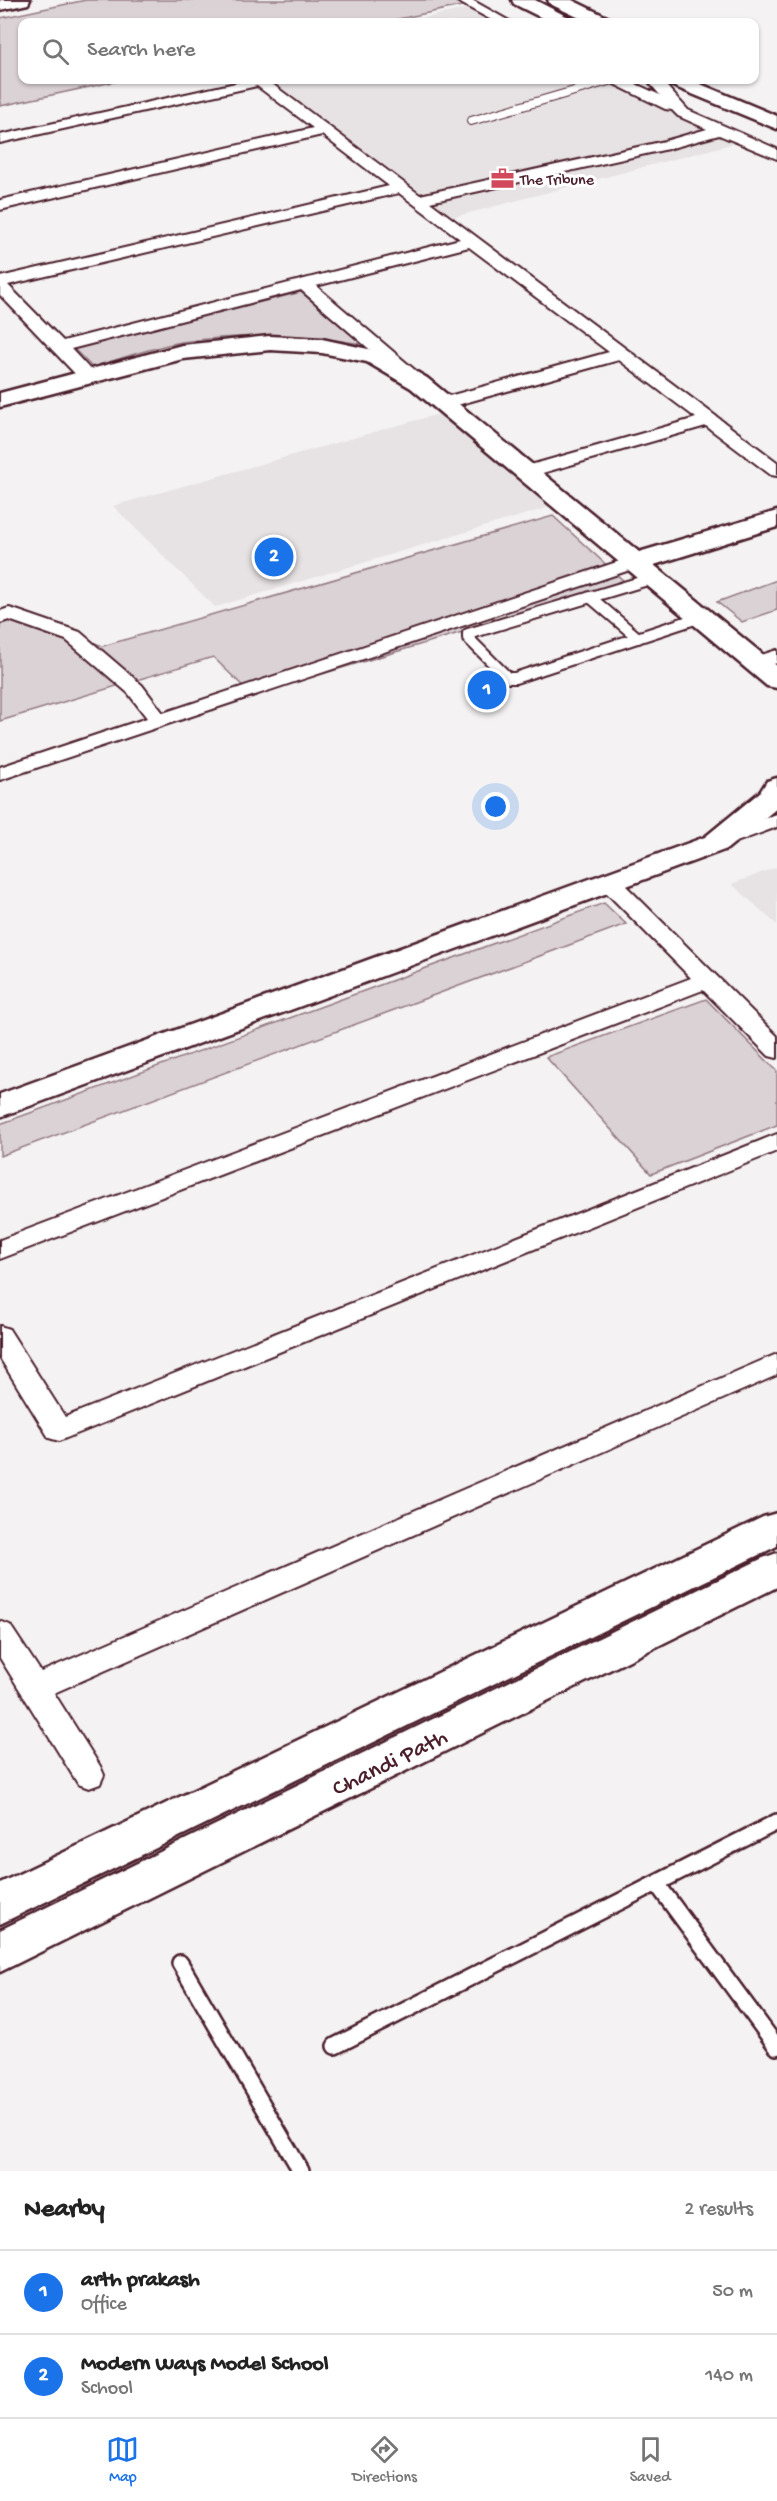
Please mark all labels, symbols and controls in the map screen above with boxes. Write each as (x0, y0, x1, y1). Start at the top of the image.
search box (18, 18, 759, 84)
icon: search (39, 35, 72, 68)
text: Search here (87, 38, 195, 64)
office icon: The Tribune (489, 165, 515, 191)
place label: The Tribune (519, 172, 595, 191)
pin: 2 (254, 534, 294, 580)
pin: 1 (468, 668, 506, 712)
your location (481, 792, 510, 821)
street label: Chandi Path (328, 1724, 453, 1805)
text: Nearby (24, 2195, 105, 2226)
text: 2 results (684, 2199, 753, 2222)
text: arth prakash (81, 2268, 200, 2294)
text: 1 (39, 2281, 48, 2304)
text: 50 m (712, 2281, 753, 2304)
text: Office (81, 2294, 127, 2317)
text: Modern Ways Model School (81, 2352, 329, 2378)
text: 2 (39, 2365, 48, 2388)
text: 140 m (705, 2365, 753, 2388)
text: School (81, 2378, 133, 2401)
tab: Map (106, 2433, 139, 2488)
tab: Directions (352, 2433, 417, 2488)
tab: Saved (630, 2433, 671, 2488)

